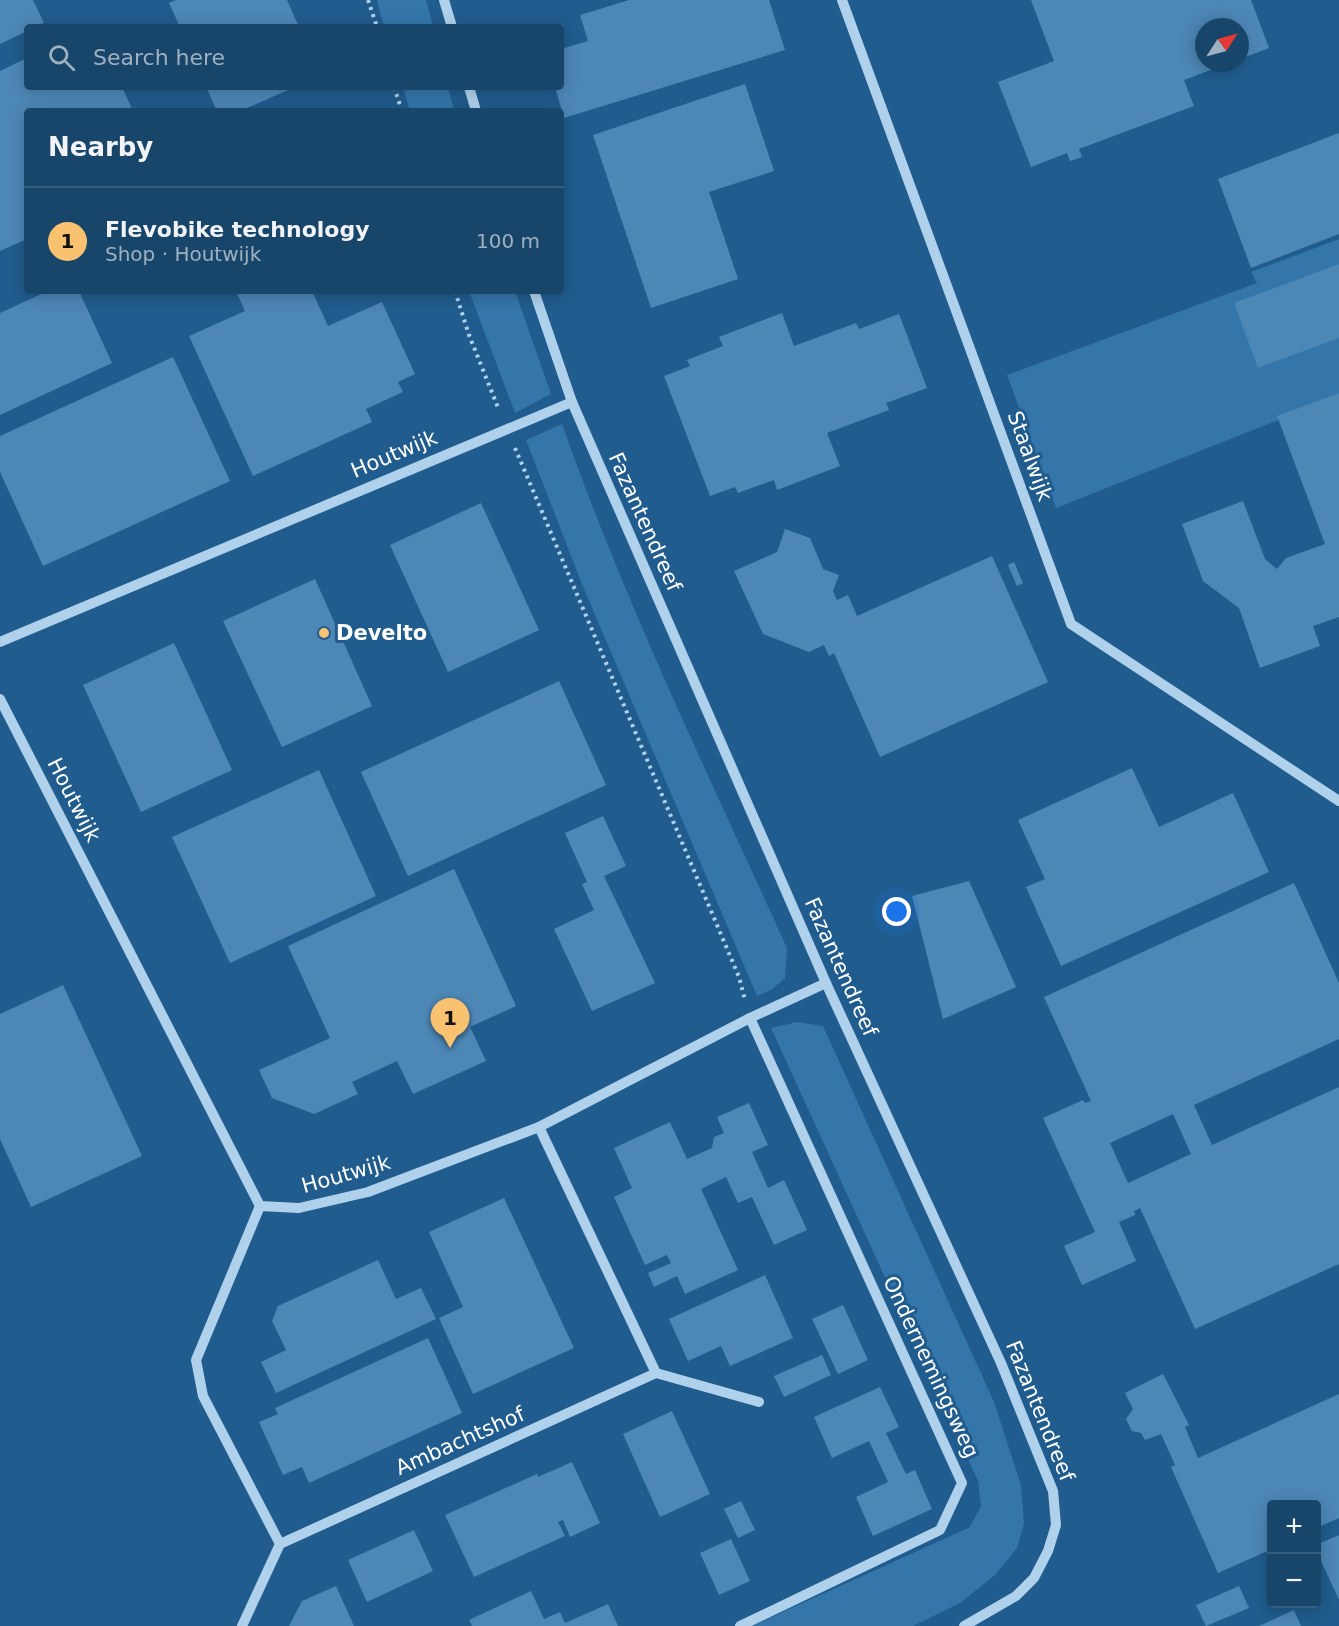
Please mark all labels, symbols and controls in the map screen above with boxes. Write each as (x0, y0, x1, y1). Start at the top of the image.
north arrow (1195, 18, 1249, 72)
search box (24, 24, 564, 90)
icon: search (45, 41, 78, 74)
text: Search here (93, 45, 225, 70)
text: Nearby (48, 132, 153, 162)
text: Flevobike technology (105, 217, 370, 242)
text: 1 (61, 229, 74, 253)
text: 100 m (476, 229, 540, 253)
text: Shop · Houtwijk (105, 242, 261, 266)
street label: Staalwijk (1003, 408, 1058, 505)
street label: Houtwijk (347, 425, 441, 483)
street label: Fazantendreef (604, 449, 687, 596)
place label: Develto (336, 621, 427, 645)
marker: Develto (317, 626, 331, 640)
street label: Houtwijk (43, 754, 106, 847)
street label: Fazantendreef (800, 894, 883, 1041)
your location (882, 897, 911, 926)
pin: 1 (430, 998, 470, 1048)
street label: Houtwijk (299, 1150, 394, 1198)
street label: Ondernemingsweg (878, 1272, 984, 1462)
street label: Fazantendreef (1001, 1337, 1079, 1485)
street label: Ambachtshof (392, 1402, 529, 1480)
map controls (1267, 1500, 1321, 1608)
button: + (1267, 1500, 1321, 1554)
button: − (1267, 1554, 1321, 1608)

